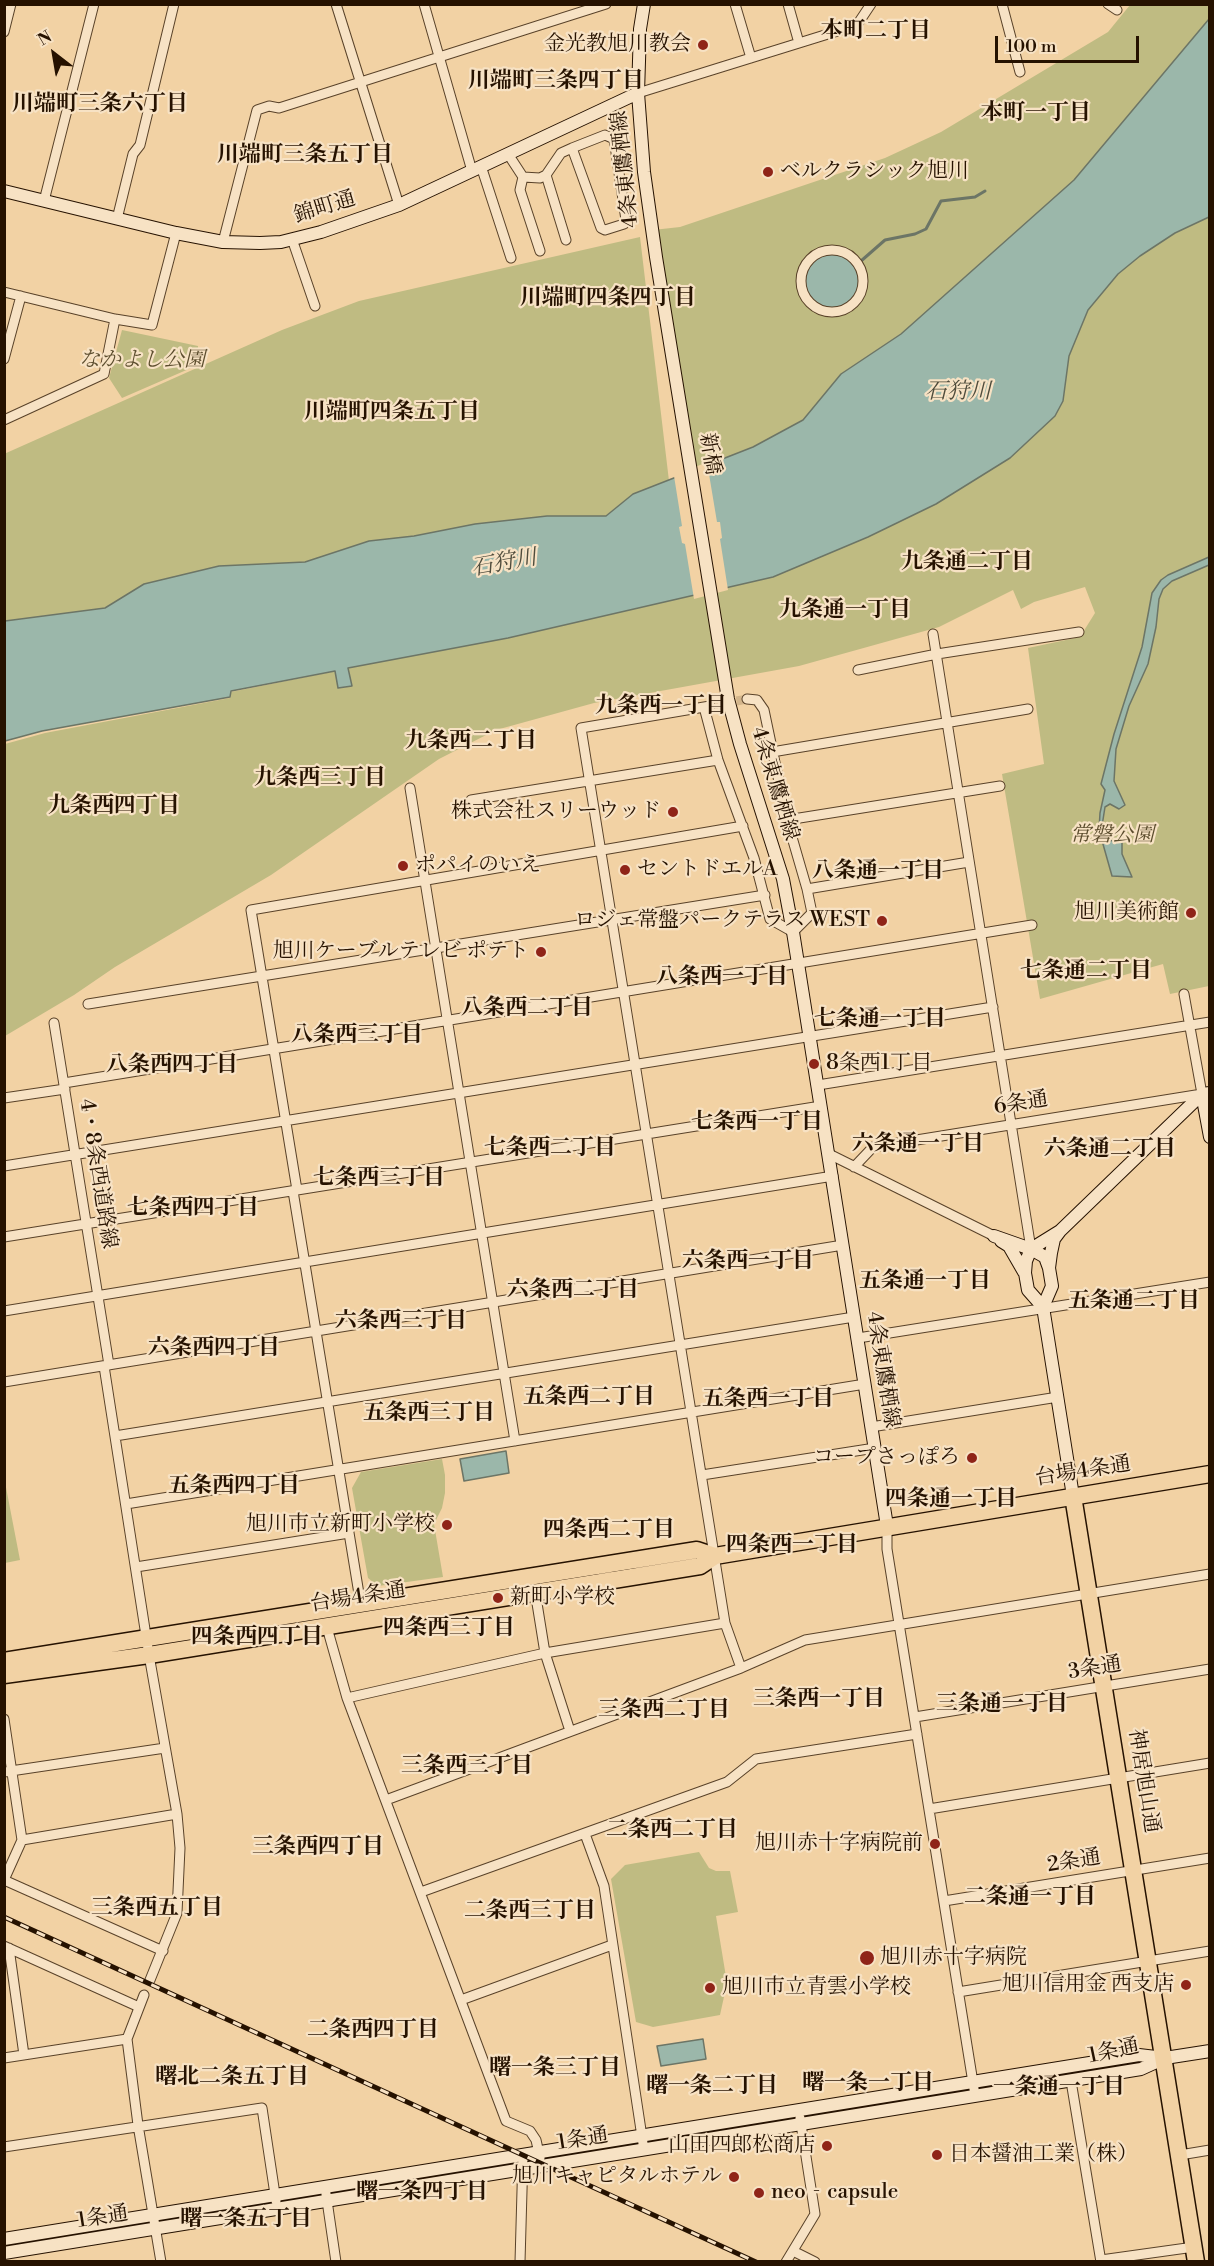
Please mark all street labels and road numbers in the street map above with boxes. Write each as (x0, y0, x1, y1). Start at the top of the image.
street label: 4条東鷹栖線 (607, 109, 645, 229)
street label: 錦町通 (291, 187, 359, 229)
street label: 新橋 (693, 431, 725, 477)
street label: 4条東鷹栖線 (745, 724, 803, 844)
street label: 6条通 (992, 1087, 1050, 1121)
street label: 4・8条西道路線 (73, 1097, 121, 1251)
street label: 4条東鷹栖線 (860, 1310, 904, 1430)
street label: 台場4条通 (1033, 1452, 1133, 1492)
street label: 台場4条通 (308, 1578, 408, 1618)
street label: 3条通 (1067, 1652, 1123, 1686)
street label: 神居旭山通 (1122, 1727, 1164, 1835)
street label: 2条通 (1045, 1845, 1103, 1879)
street label: 1条通 (1086, 2034, 1142, 2070)
street label: 1条通 (556, 2124, 610, 2156)
street label: 1条通 (76, 2202, 130, 2234)

